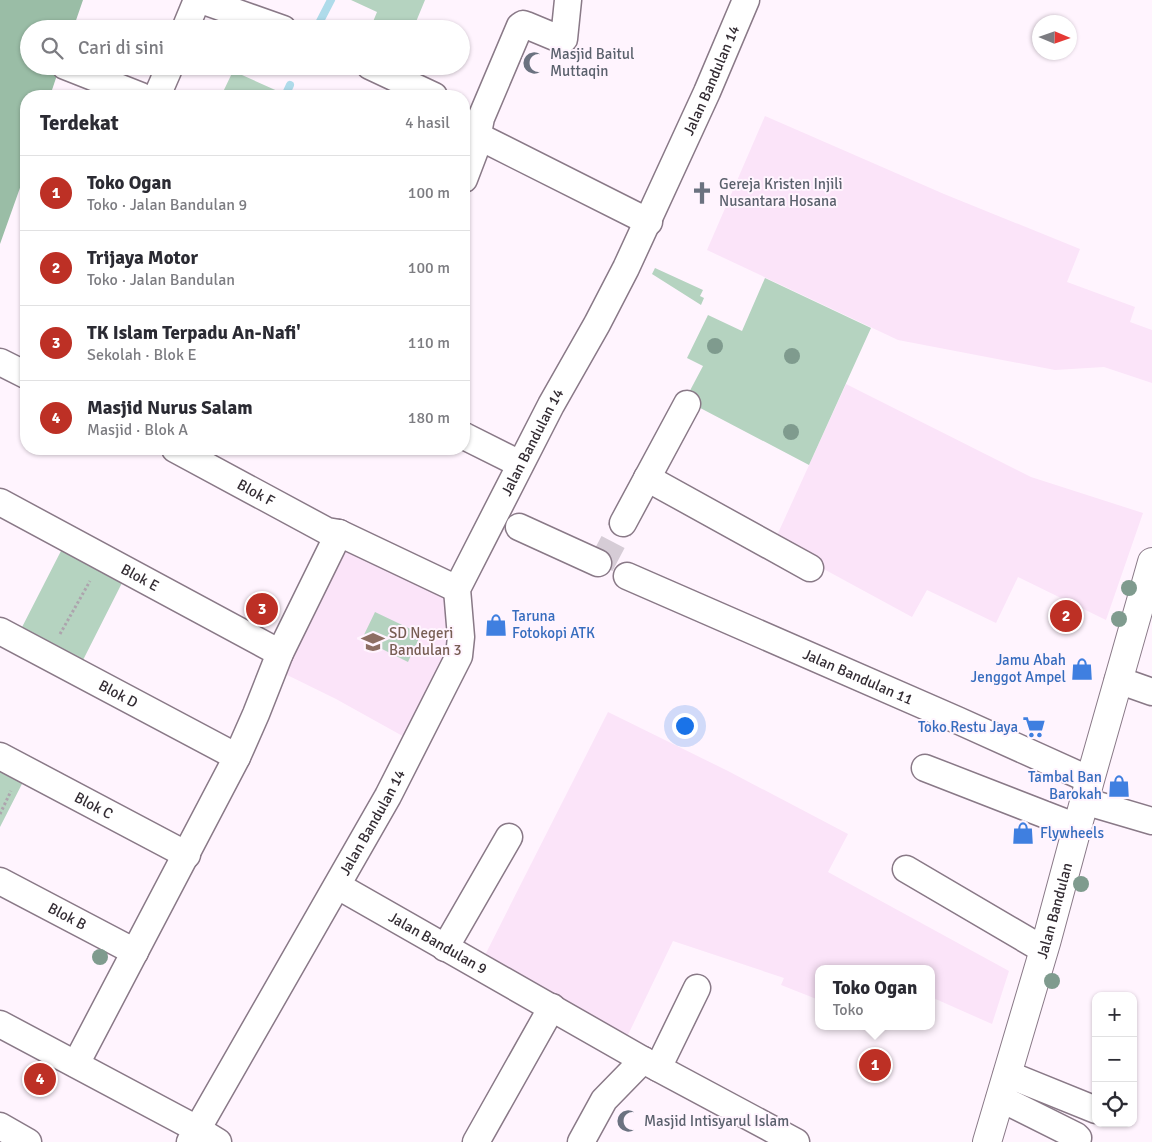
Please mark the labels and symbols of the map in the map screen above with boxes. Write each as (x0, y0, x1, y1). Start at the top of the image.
north arrow (1032, 15, 1077, 60)
street label: Jalan Bandulan 14 (679, 22, 743, 138)
place label: Masjid Baitul Muttaqin (550, 45, 634, 80)
mosque icon: Masjid Baitul Muttaqin (521, 50, 547, 76)
place label: Gereja Kristen Injili Nusantara Hosana (719, 175, 843, 210)
church icon: Gereja Kristen Injili Nusantara Hosana (689, 180, 715, 206)
street label: Jalan Bandulan 14 (497, 385, 568, 499)
street label: Blok F (234, 475, 278, 510)
street label: Blok E (118, 560, 162, 595)
pin: 3 (246, 590, 278, 628)
pin: 2 (1050, 597, 1082, 635)
place label: Taruna Fotokopi ATK (512, 607, 595, 642)
shop icon: Taruna Fotokopi ATK (483, 612, 509, 638)
place label: SD Negeri Bandulan 3 (389, 624, 462, 659)
school or university icon: SD Negeri Bandulan 3 (360, 629, 386, 655)
street label: Jalan Bandulan 11 (800, 645, 916, 709)
place label: Jamu Abah Jenggot Ampel (971, 651, 1066, 686)
shop icon: Jamu Abah Jenggot Ampel (1069, 656, 1095, 682)
street label: Blok D (96, 676, 141, 712)
your location (672, 713, 698, 739)
supermarket icon: Toko Restu Jaya (1021, 714, 1047, 740)
place label: Toko Restu Jaya (918, 718, 1018, 736)
street label: Jalan Bandulan 14 (336, 767, 409, 878)
place label: Tambal Ban Barokah (1028, 768, 1102, 803)
shop icon: Tambal Ban Barokah (1106, 773, 1132, 799)
street label: Blok C (71, 788, 116, 823)
shop icon: Flywheels (1010, 820, 1036, 846)
place label: Flywheels (1040, 824, 1104, 842)
street label: Jalan Bandulan (1033, 861, 1076, 961)
street label: Blok B (45, 899, 90, 934)
street label: Jalan Bandulan 9 (386, 908, 490, 978)
pin: 1 (859, 1046, 891, 1084)
pin: 4 (24, 1060, 56, 1098)
mosque icon: Masjid Intisyarul Islam (615, 1108, 641, 1134)
place label: Masjid Intisyarul Islam (644, 1112, 789, 1130)

